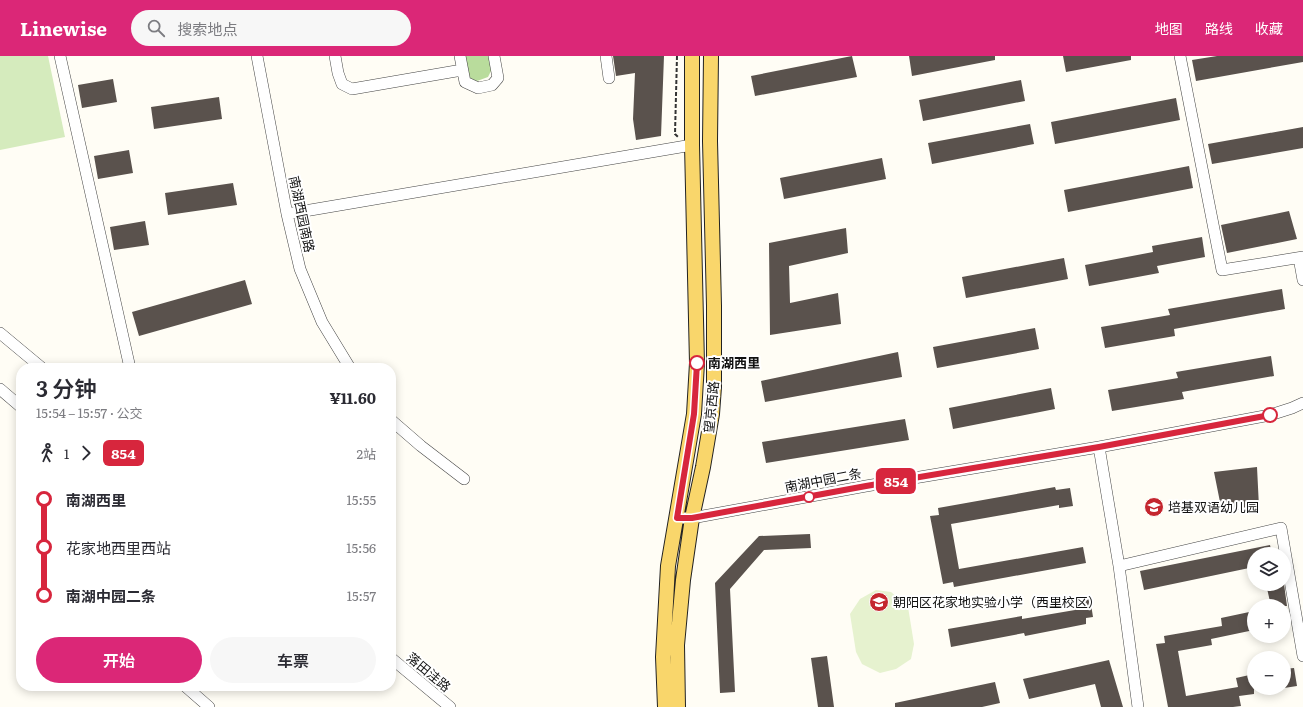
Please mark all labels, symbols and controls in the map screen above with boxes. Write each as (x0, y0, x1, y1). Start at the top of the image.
search box (131, 10, 411, 46)
text: Linewise (20, 14, 107, 42)
icon: search (145, 17, 167, 39)
text: 搜索地点 (177, 17, 237, 40)
text: 地图 (1155, 18, 1183, 38)
text: 路线 (1205, 18, 1233, 38)
text: 收藏 (1255, 18, 1283, 38)
street label: 南湖西园南路 (285, 174, 320, 254)
place label: 南湖西里 (708, 353, 760, 372)
marker: 南湖西里 (689, 355, 705, 371)
text: 3 分钟 (36, 371, 97, 404)
street label: 望京西路 (698, 380, 723, 434)
text: ¥11.60 (329, 386, 376, 409)
text: 15:54 – 15:57 · 公交 (36, 403, 143, 422)
unlabelled marker (1262, 407, 1278, 423)
icon: walk (36, 442, 58, 464)
icon: forward (75, 442, 97, 464)
text: 854 (111, 443, 136, 463)
text: 1 (64, 444, 69, 463)
text: 2站 (356, 444, 376, 463)
street label: 南湖中园二条 (783, 463, 863, 496)
line badge: 854 (873, 468, 919, 494)
text: 854 (884, 471, 908, 491)
text: 南湖西里 (66, 488, 126, 511)
text: 15:55 (347, 490, 376, 509)
unlabelled marker (803, 491, 815, 503)
school or university icon: 培基双语幼儿园 (1143, 496, 1165, 518)
place label: 培基双语幼儿园 (1168, 497, 1259, 516)
text: 花家地西里西站 (66, 536, 171, 559)
text: 15:56 (346, 538, 376, 557)
map controls (1247, 547, 1291, 695)
button: layers (1247, 547, 1291, 591)
text: 南湖中园二条 (66, 584, 156, 607)
text: 15:57 (347, 586, 376, 605)
school or university icon: 朝阳区花家地实验小学（西里校区） (868, 591, 890, 613)
place label: 朝阳区花家地实验小学（西里校区） (893, 592, 1101, 611)
button: + (1247, 599, 1291, 643)
button: 开始 (36, 637, 202, 683)
button: 车票 (210, 637, 376, 683)
street label: 落田洼路 (403, 648, 455, 696)
button: − (1247, 651, 1291, 695)

